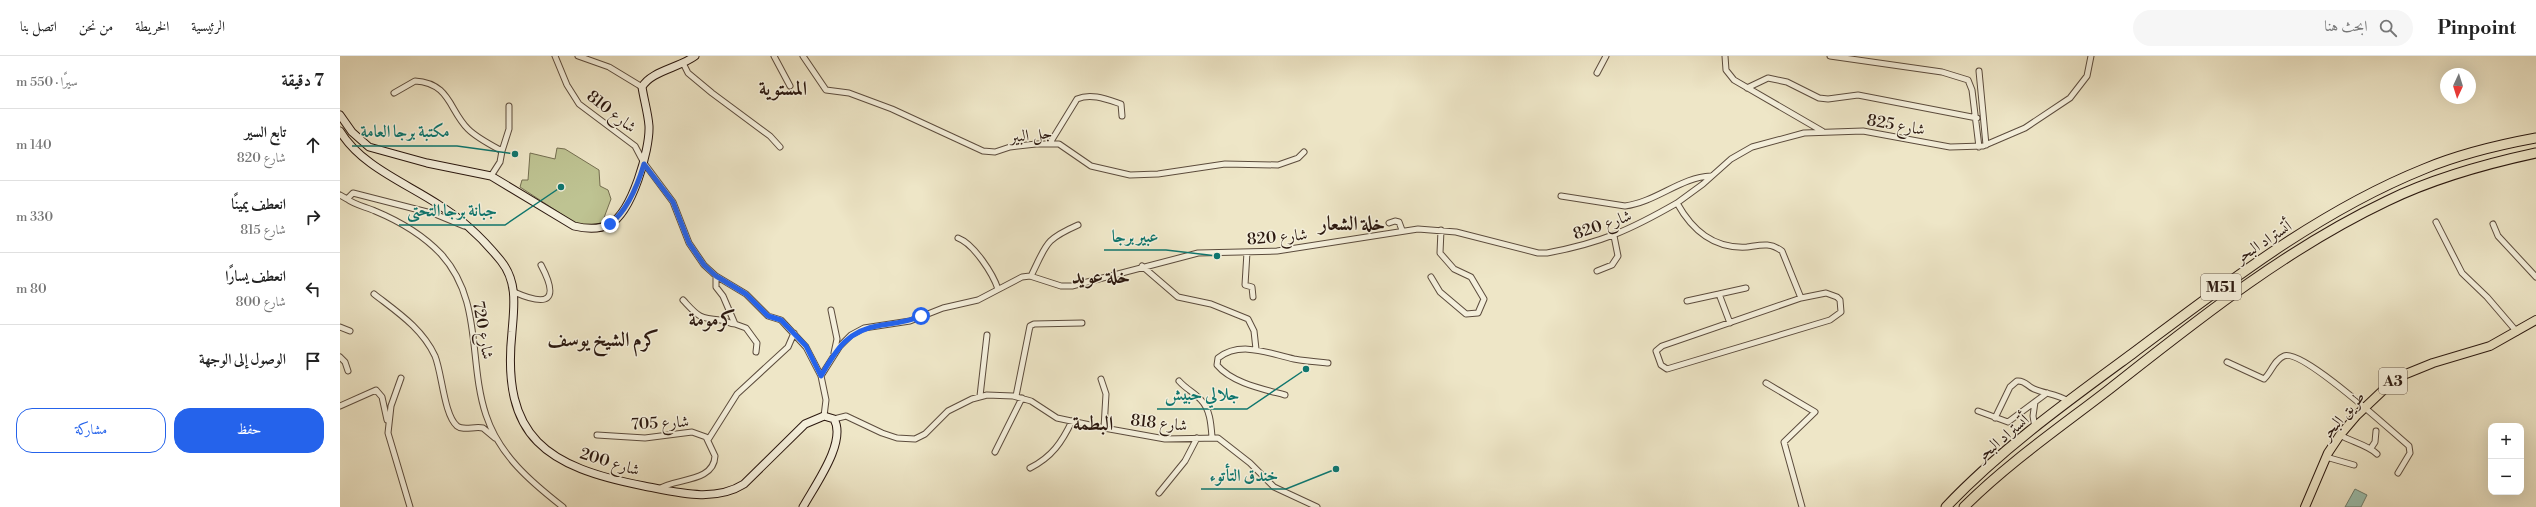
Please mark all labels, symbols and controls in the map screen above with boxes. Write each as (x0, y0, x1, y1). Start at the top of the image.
search box (2133, 10, 2413, 46)
text: Pinpoint (2437, 16, 2516, 40)
text: ابحث هنا (2324, 17, 2367, 36)
icon: search (2377, 17, 2399, 39)
text: اتصل بنا (20, 18, 57, 36)
text: من نحن (79, 18, 113, 36)
text: الخريطة (135, 18, 169, 36)
text: الرئيسية (191, 18, 225, 36)
north arrow (2440, 68, 2476, 104)
text: 7 دقيقة (282, 70, 324, 92)
text: سيرًا · 550 m (16, 74, 78, 90)
district label: المستوية (759, 77, 807, 102)
street label: شارع 810 (581, 86, 640, 140)
street label: شارع 825 (1865, 110, 1927, 143)
callout: مكتبة برجا العامة (352, 117, 457, 146)
text: مكتبة برجا العامة (360, 121, 450, 143)
text: تابع السير (244, 123, 286, 142)
street label: جل البير (1007, 123, 1053, 148)
icon: ahead (302, 134, 324, 156)
text: 140 m (16, 137, 52, 153)
text: شارع 820 (237, 150, 286, 166)
text: انعطف يمينًا (231, 195, 286, 214)
callout: جبانة برجا التحتى (399, 196, 505, 225)
text: جبانة برجا التحتى (407, 200, 497, 223)
icon: right (302, 206, 324, 228)
street label: شارع 820 (1570, 206, 1635, 247)
text: 330 m (16, 209, 53, 225)
district label: خلة الشعار (1317, 212, 1385, 237)
street label: أتستراد البحر (2229, 214, 2296, 269)
route end (601, 215, 619, 233)
callout: عبير برجا (1104, 221, 1166, 250)
text: شارع 815 (240, 222, 286, 238)
street label: شارع 820 (1246, 224, 1308, 253)
text: عبير برجا (1112, 226, 1158, 248)
district label: خلة عويد (1072, 265, 1130, 290)
text: انعطف يسارًا (225, 267, 286, 286)
road number: M51 (2201, 274, 2241, 300)
icon: left (302, 278, 324, 300)
text: 80 m (16, 281, 47, 297)
text: شارع 800 (236, 294, 286, 310)
street label: شارع 720 (465, 300, 498, 361)
route start (912, 307, 930, 325)
district label: كرمومة (689, 308, 735, 333)
district label: كرم الشيخ يوسف (547, 328, 659, 357)
text: الوصول إلى الوجهة (199, 350, 286, 369)
icon: arrive (302, 350, 324, 372)
road number: A3 (2379, 368, 2407, 394)
callout: جلالي حبيش (1157, 380, 1247, 409)
text: جلالي حبيش (1165, 384, 1239, 409)
street label: طريق البحر (2315, 387, 2369, 446)
button: مشاركة (16, 408, 166, 453)
button: حفظ (174, 408, 324, 453)
street label: أتستراد البحر (1969, 408, 2034, 467)
street label: شارع 818 (1129, 410, 1188, 439)
street label: شارع 705 (630, 411, 690, 438)
district label: البطمة (1073, 412, 1113, 437)
map controls (2488, 423, 2524, 495)
button: + (2488, 423, 2524, 459)
street label: شارع 200 (577, 443, 642, 483)
button: − (2488, 459, 2524, 495)
callout: خندق التأتوء (1201, 460, 1286, 489)
text: خندق التأتوء (1210, 463, 1279, 487)

